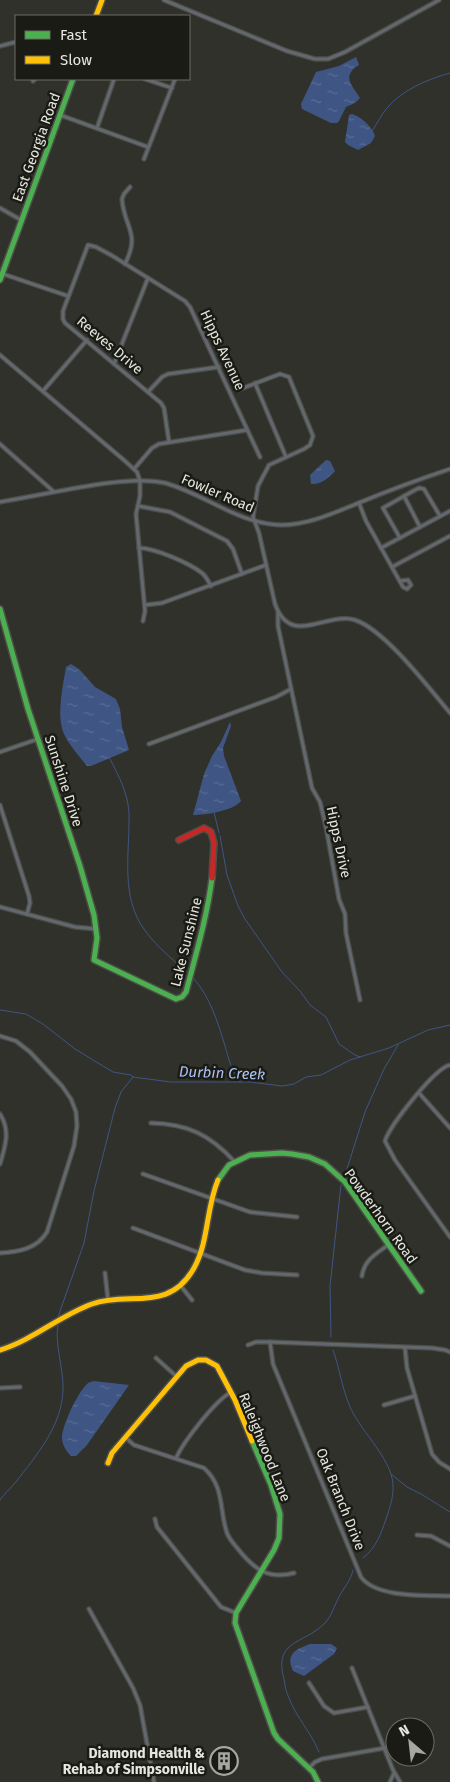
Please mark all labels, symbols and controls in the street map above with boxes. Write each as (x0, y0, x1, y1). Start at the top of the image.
legend (15, 15, 190, 80)
text: Fast (60, 26, 87, 44)
text: Slow (60, 51, 92, 69)
street label: East Georgia Road (9, 90, 64, 204)
street label: Hipps Avenue (196, 307, 249, 393)
street label: Reeves Drive (73, 313, 146, 378)
street label: Fowler Road (179, 470, 257, 516)
street label: Sunshine Drive (41, 733, 86, 829)
street label: Hipps Drive (323, 805, 354, 880)
street label: Lake Sunshine (167, 896, 206, 988)
water label: Durbin Creek (179, 1062, 265, 1084)
street label: Powderhorn Road (340, 1165, 421, 1267)
street label: Raleighwood Lane (235, 1390, 294, 1504)
street label: Oak Branch Drive (312, 1446, 369, 1553)
north arrow (385, 1717, 435, 1767)
text: N (396, 1721, 412, 1741)
place label: Diamond Health & Rehab of Simpsonville (63, 1745, 205, 1778)
building icon: Diamond Health & Rehab of Simpsonville (209, 1746, 239, 1776)

